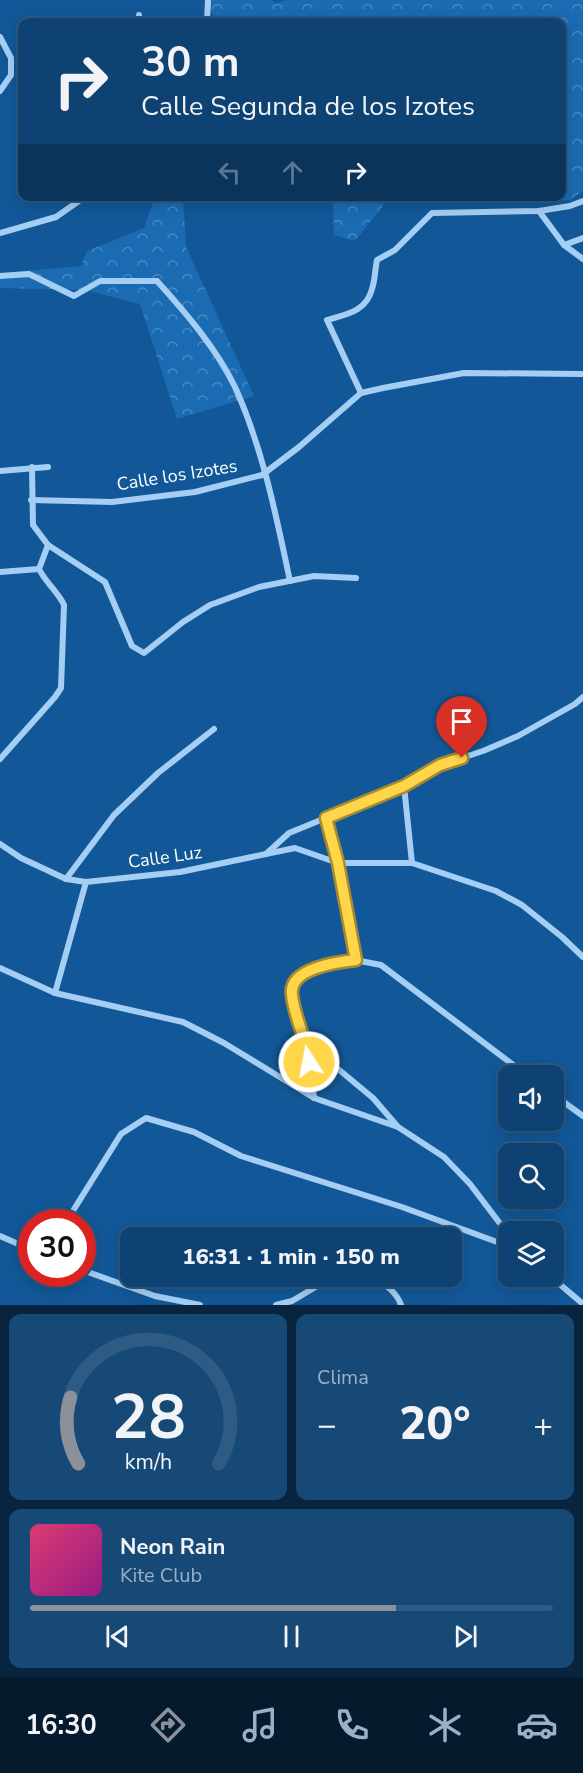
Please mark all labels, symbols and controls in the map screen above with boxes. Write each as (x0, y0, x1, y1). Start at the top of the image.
text: 30 m (141, 34, 240, 91)
icon: right (42, 42, 120, 120)
text: Calle Segunda de los Izotes (141, 88, 475, 125)
icon: left (213, 156, 246, 189)
icon: ahead (276, 156, 309, 189)
icon: right (339, 156, 372, 189)
street label: Calle los Izotes (115, 454, 239, 496)
pin (436, 696, 487, 758)
icon: arrive (445, 705, 478, 738)
street label: Calle Luz (127, 840, 203, 874)
position arrow (277, 1030, 341, 1094)
map controls (498, 1065, 564, 1287)
button: sound (498, 1065, 564, 1131)
button: search (498, 1143, 564, 1209)
speed limit sign: 30 (18, 1209, 96, 1287)
button: layers (498, 1221, 564, 1287)
text: 16:31 · 1 min · 150 m (182, 1242, 400, 1272)
text: Clima (317, 1364, 369, 1391)
text: 28 (111, 1375, 185, 1460)
text: 20° (399, 1394, 471, 1455)
text: − (317, 1403, 337, 1448)
text: + (533, 1403, 553, 1448)
text: km/h (124, 1447, 172, 1477)
text: Neon Rain (120, 1532, 225, 1562)
text: Kite Club (120, 1562, 202, 1589)
icon: previous (101, 1620, 134, 1653)
icon: pause (275, 1620, 308, 1653)
icon: next (449, 1620, 482, 1653)
icon: directions (147, 1704, 189, 1746)
icon: music (239, 1704, 281, 1746)
icon: phone (331, 1704, 373, 1746)
icon: climate (424, 1704, 466, 1746)
icon: car (516, 1704, 558, 1746)
text: 16:30 (25, 1707, 97, 1744)

